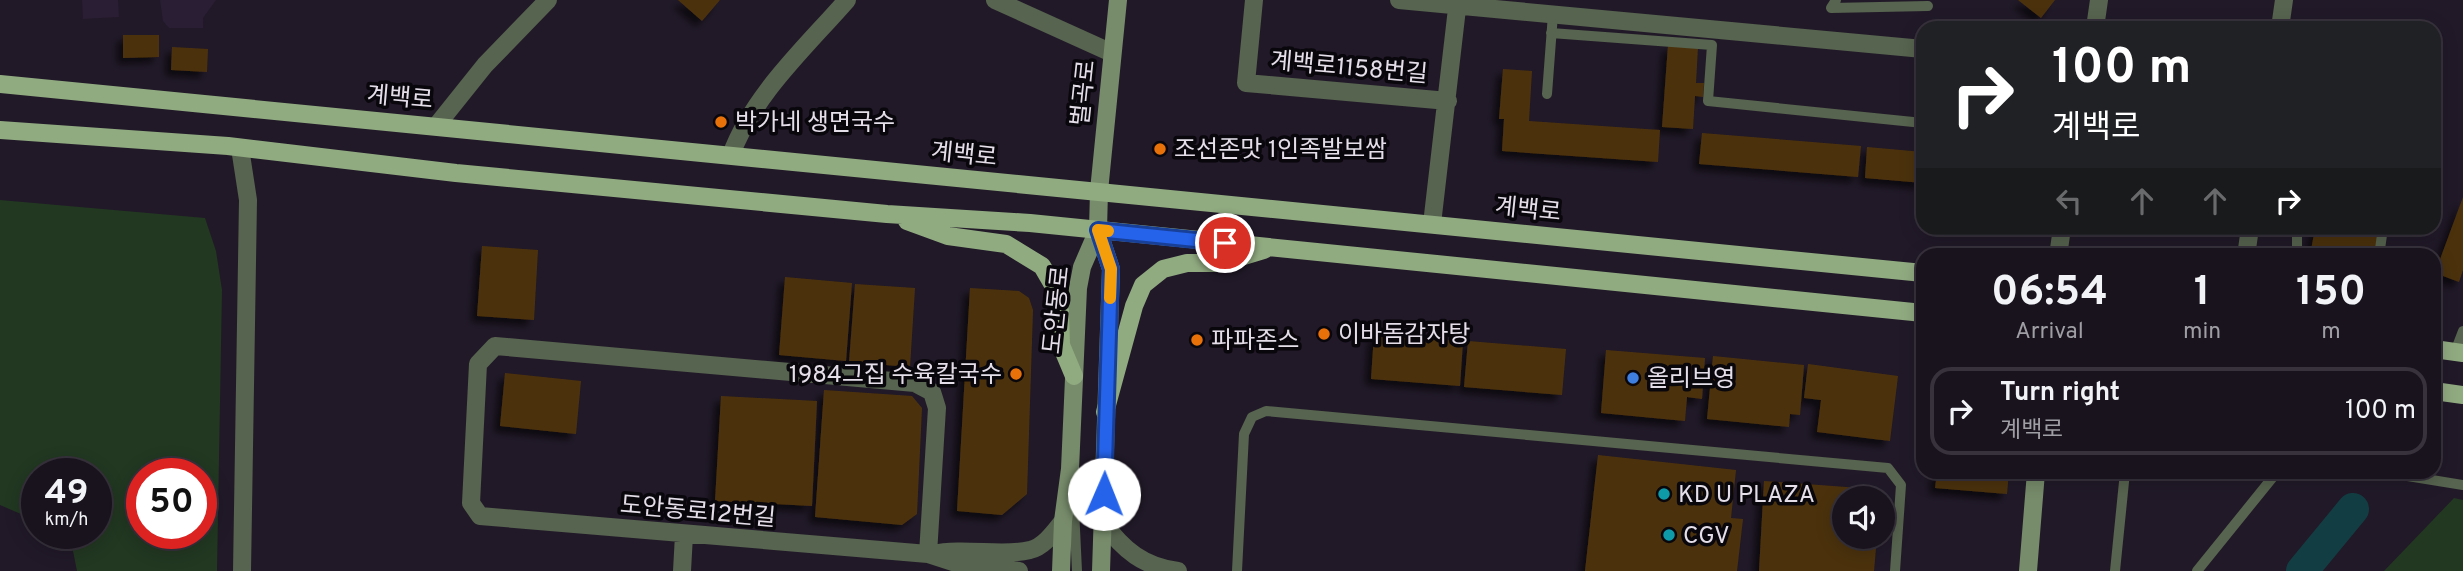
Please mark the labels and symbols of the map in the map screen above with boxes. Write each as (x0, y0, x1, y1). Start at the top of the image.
street label: 계백로1158번길 (1269, 47, 1429, 91)
street label: 벌곡로 (1067, 59, 1103, 128)
street label: 계백로 (366, 81, 434, 117)
place label: 박가네 생면국수 (735, 109, 895, 139)
marker: 박가네 생면국수 (713, 114, 729, 130)
place label: 조선존맛 1인족발보쌈 (1174, 136, 1387, 166)
street label: 계백로 (929, 138, 998, 174)
marker: 조선존맛 1인족발보쌈 (1152, 141, 1168, 157)
street label: 계백로 (1493, 193, 1562, 229)
pin (1195, 213, 1255, 273)
street label: 도안동로 (1038, 265, 1078, 356)
place label: 이바돔감자탕 (1338, 321, 1470, 351)
marker: 이바돔감자탕 (1316, 326, 1332, 342)
place label: 파파존스 (1211, 327, 1299, 357)
marker: 파파존스 (1189, 332, 1205, 348)
place label: 1984그집 수육칼국수 (789, 361, 1002, 391)
place label: 올리브영 (1647, 365, 1735, 395)
marker: 1984그집 수육칼국수 (1008, 366, 1024, 382)
marker: 올리브영 (1625, 370, 1641, 386)
position arrow (1067, 457, 1141, 531)
speed limit sign: 50 (126, 458, 217, 549)
place label: KD U PLAZA (1678, 481, 1815, 511)
marker: KD U PLAZA (1656, 486, 1672, 502)
street label: 도안동로12번길 (619, 491, 777, 535)
place label: CGV (1683, 522, 1730, 552)
marker: CGV (1661, 527, 1677, 543)

